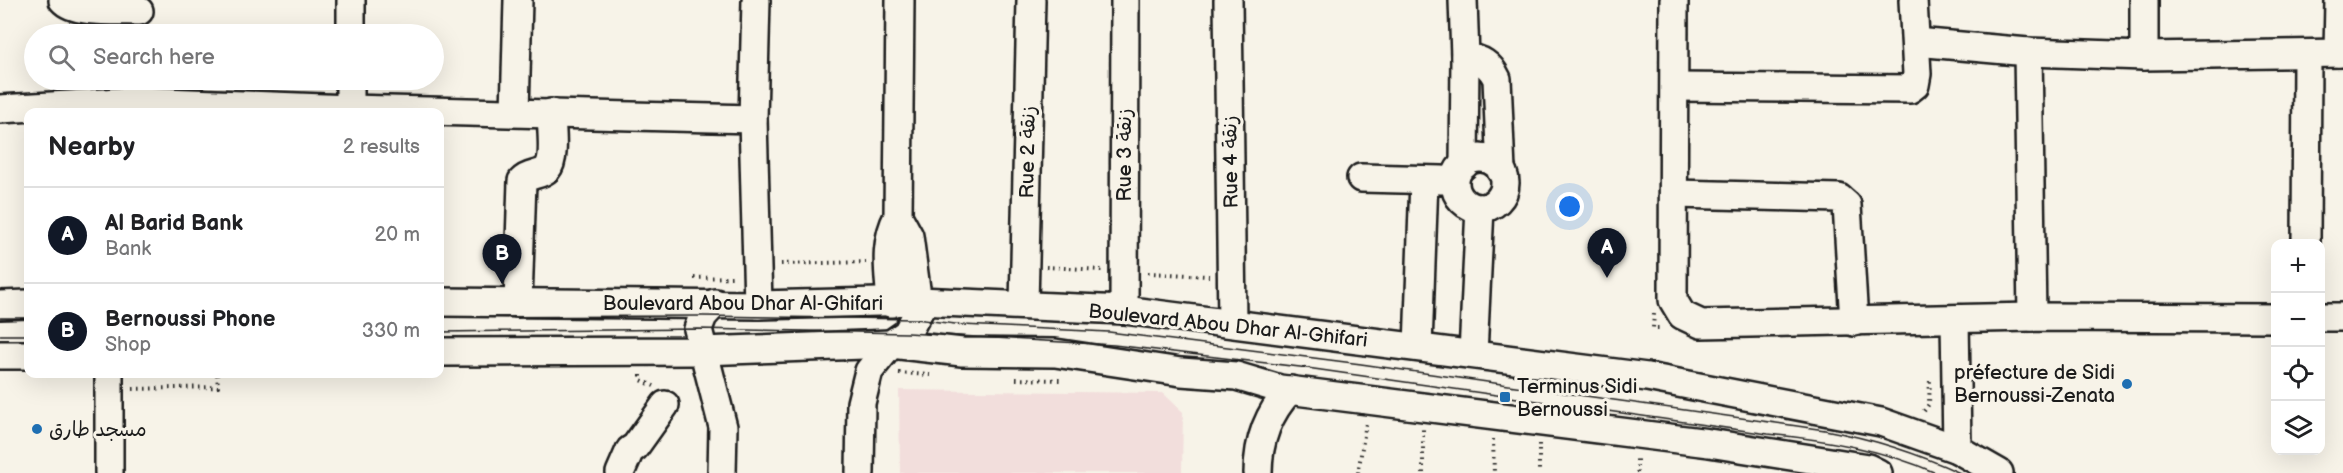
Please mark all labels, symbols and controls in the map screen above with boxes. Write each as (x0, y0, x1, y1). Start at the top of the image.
search box (24, 24, 444, 90)
icon: search (45, 41, 78, 74)
text: Search here (93, 44, 215, 71)
street label: Rue 2 زنقة (1015, 106, 1041, 199)
street label: Rue 3 زنقة (1113, 108, 1137, 202)
street label: Rue 4 زنقة (1218, 115, 1244, 209)
text: Nearby (48, 132, 135, 163)
text: 2 results (343, 135, 420, 159)
your location (1555, 192, 1584, 221)
text: Al Barid Bank (105, 210, 243, 237)
text: A (61, 223, 74, 247)
text: 20 m (375, 223, 420, 247)
pin: A (1588, 228, 1626, 278)
pin: B (482, 234, 522, 284)
text: Bank (105, 237, 151, 261)
map controls (2271, 239, 2325, 455)
button: + (2271, 239, 2325, 293)
street label: Boulevard Abou Dhar Al-Ghifari (603, 292, 883, 316)
button: − (2271, 293, 2325, 347)
street label: Boulevard Abou Dhar Al-Ghifari (1087, 299, 1369, 353)
text: Bernoussi Phone (105, 306, 275, 333)
text: B (60, 319, 75, 343)
text: 330 m (362, 319, 420, 343)
text: Shop (105, 333, 151, 357)
button: locate (2271, 347, 2325, 401)
place label: préfecture de Sidi Bernoussi-Zenata (1954, 361, 2115, 408)
place label: Terminus Sidi Bernoussi (1517, 375, 1637, 422)
marker: préfecture de Sidi Bernoussi-Zenata (2120, 377, 2134, 391)
marker: Terminus Sidi Bernoussi (1498, 390, 1512, 404)
button: layers (2271, 401, 2325, 455)
place label: مسجد طارق (49, 418, 147, 442)
marker: مسجد طارق (30, 422, 44, 436)

